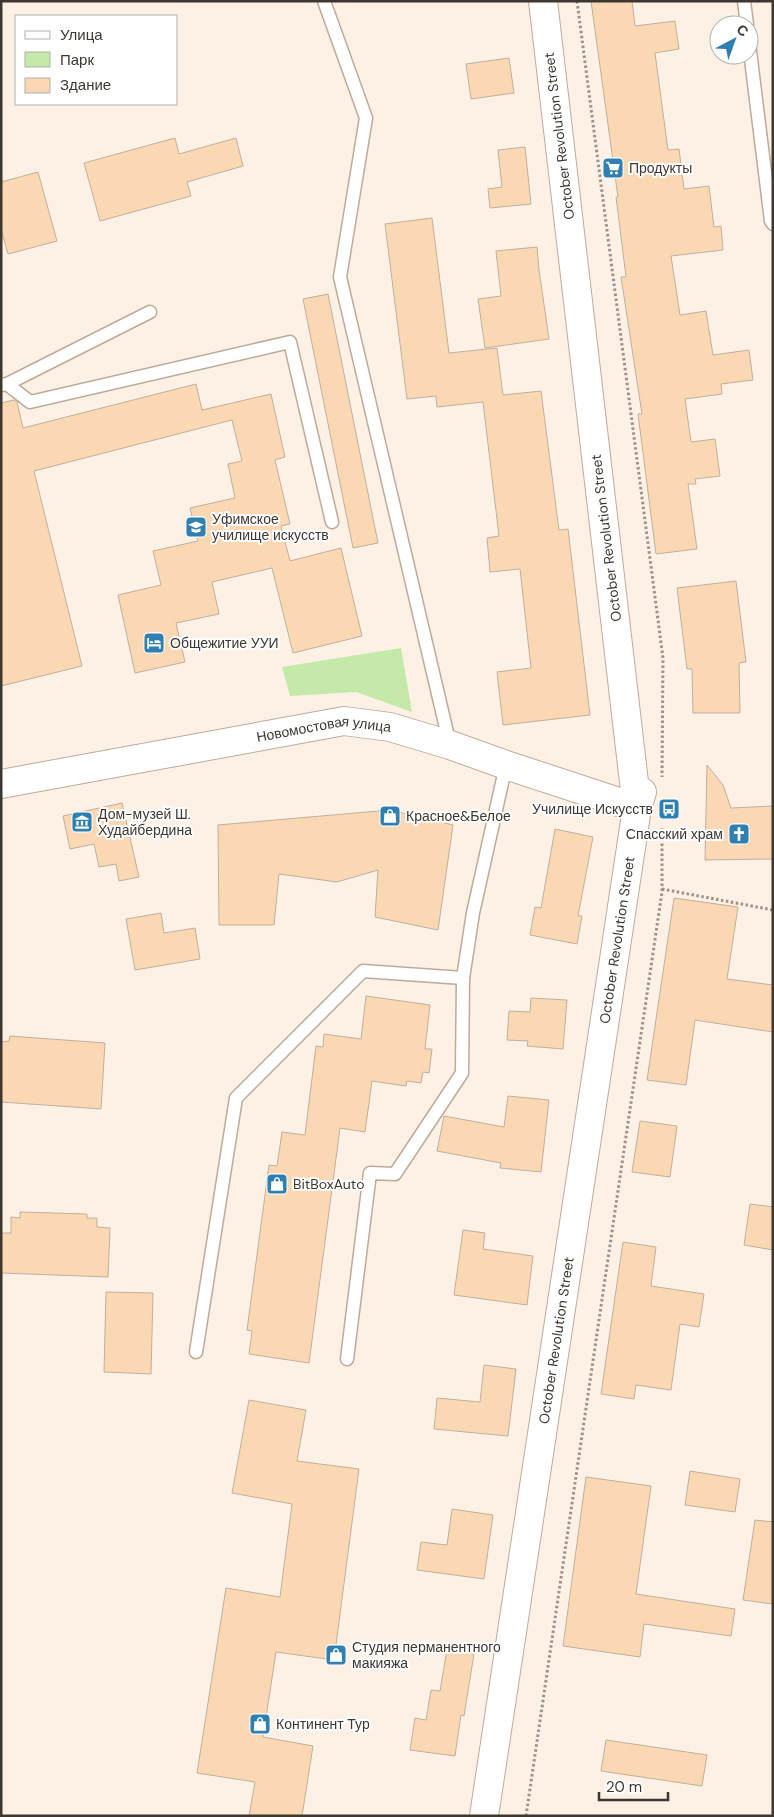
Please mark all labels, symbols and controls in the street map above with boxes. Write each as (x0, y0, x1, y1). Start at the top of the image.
legend (15, 15, 178, 105)
north arrow (709, 15, 759, 65)
text: С (733, 20, 752, 40)
text: Улица (60, 25, 103, 45)
text: Парк (60, 50, 94, 70)
street label: October Revolution Street (540, 51, 578, 221)
text: Здание (60, 75, 111, 95)
supermarket icon: Продукты (601, 156, 625, 180)
place label: Продукты (629, 159, 692, 177)
street label: October Revolution Street (587, 453, 625, 623)
place label: Уфимское училище искусств (212, 510, 329, 544)
school or university icon: Уфимское училище искусств (184, 515, 208, 539)
hotel icon: Общежитие УУИ (142, 631, 166, 655)
place label: Общежитие УУИ (170, 634, 279, 652)
street label: Новомостовая улица (255, 712, 392, 746)
bus stop icon: Училище Искусств (657, 797, 681, 821)
place label: Училище Искусств (532, 800, 653, 818)
shop icon: Красное&Белое (378, 804, 402, 828)
place label: Дом-музей Ш. Худайбердина (98, 805, 192, 839)
place label: Красное&Белое (406, 807, 511, 825)
museum icon: Дом-музей Ш. Худайбердина (70, 810, 94, 834)
church icon: Спасский храм (727, 822, 751, 846)
place label: Спасский храм (626, 825, 723, 843)
street label: October Revolution Street (595, 855, 639, 1025)
shop icon: BitBoxAuto (265, 1172, 289, 1196)
place label: BitBoxAuto (293, 1175, 364, 1193)
street label: October Revolution Street (535, 1256, 578, 1425)
place label: Студия перманентного макияжа (352, 1638, 501, 1672)
shop icon: Студия перманентного макияжа (324, 1643, 348, 1667)
shop icon: Континент Тур (248, 1712, 272, 1736)
place label: Континент Тур (276, 1715, 370, 1733)
scale bar (599, 1770, 668, 1802)
text: 20 m (606, 1777, 642, 1797)

